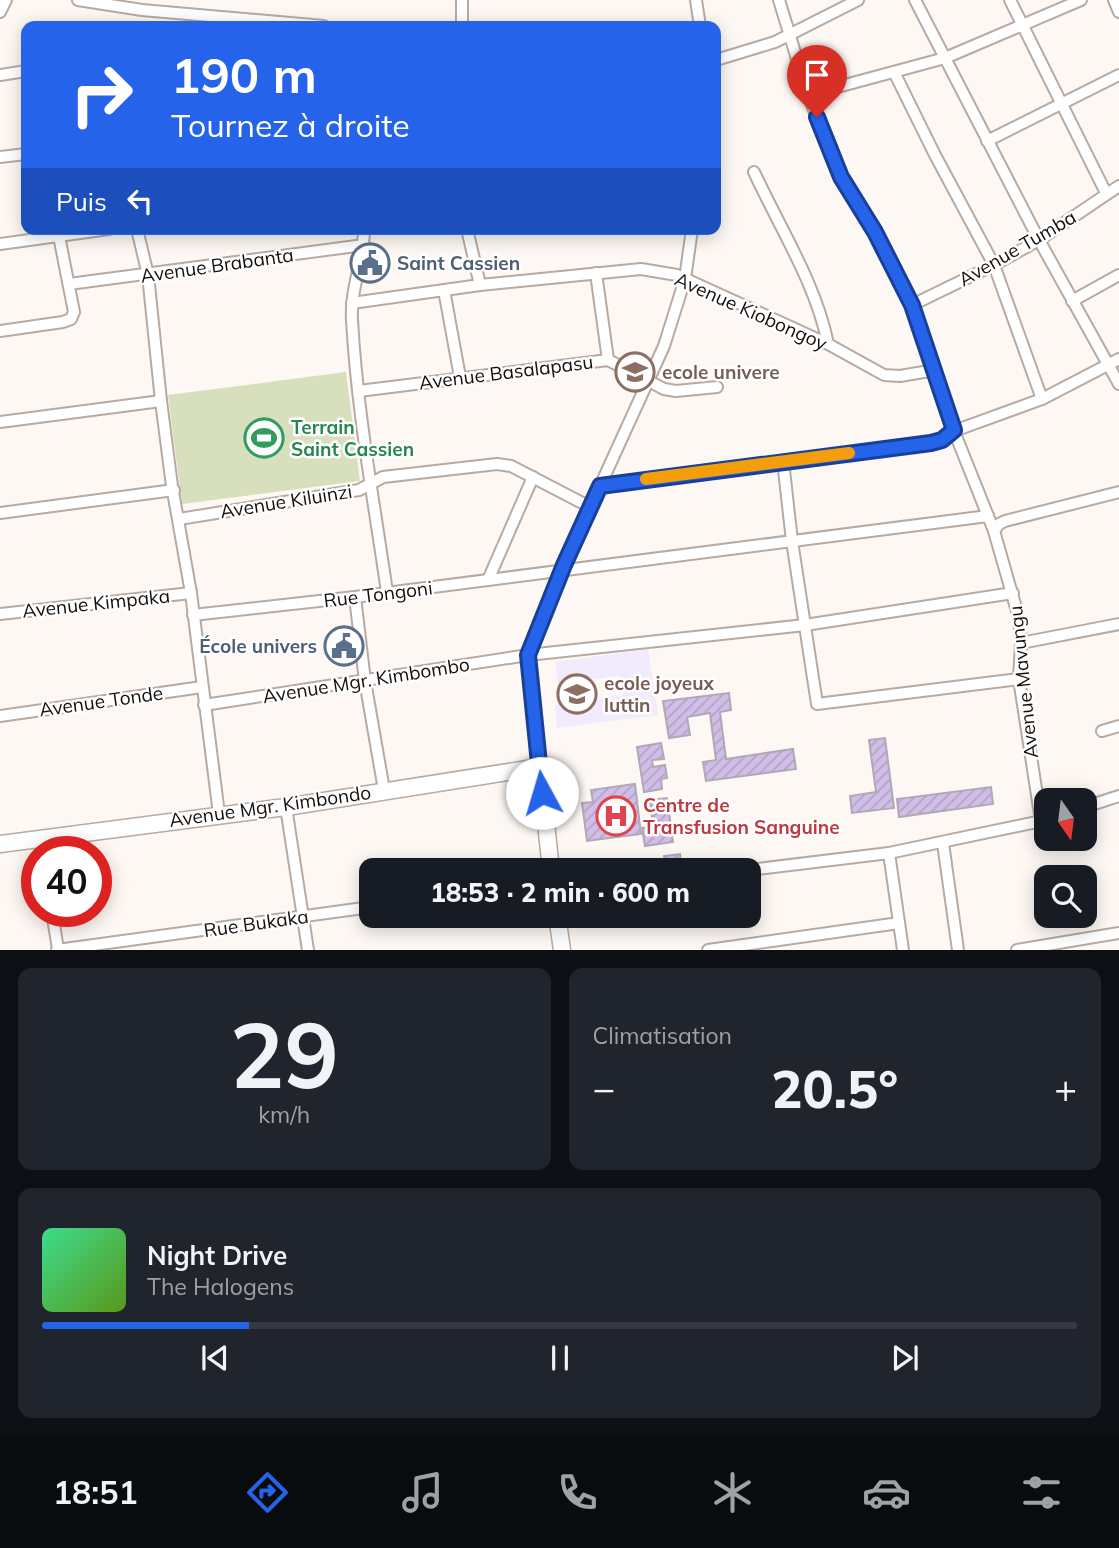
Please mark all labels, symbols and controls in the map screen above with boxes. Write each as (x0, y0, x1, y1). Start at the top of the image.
text: 190 m (171, 44, 317, 105)
pin (787, 45, 847, 117)
icon: right (56, 49, 147, 140)
icon: arrive (798, 56, 836, 94)
text: Tournez à droite (171, 105, 410, 145)
icon: left (121, 182, 159, 220)
text: Puis (56, 185, 107, 218)
street label: Avenue Tumba (954, 205, 1080, 291)
street label: Avenue Brabanta (139, 242, 295, 288)
public building icon: Saint Cassien (349, 242, 391, 284)
place label: Saint Cassien (397, 251, 520, 275)
street label: Avenue Kiobongoy (671, 267, 831, 355)
street label: Avenue Basalapasu (417, 349, 595, 395)
school or university icon: ecole univere (614, 351, 656, 393)
place label: ecole univere (662, 360, 780, 384)
place label: Terrain Saint Cassien (291, 415, 414, 461)
sports icon: Terrain Saint Cassien (243, 417, 285, 459)
street label: Avenue Kiluinzi (218, 479, 354, 523)
street label: Rue Tongoni (322, 575, 434, 613)
street label: Avenue Kimpaka (21, 583, 171, 623)
street label: Avenue Mavungu (1003, 604, 1043, 760)
public building icon: École univers (323, 625, 365, 667)
place label: École univers (199, 634, 317, 658)
street label: Avenue Mgr. Kimbombo (261, 652, 471, 708)
place label: ecole joyeux luttin (604, 671, 715, 717)
school or university icon: ecole joyeux luttin (556, 673, 598, 715)
street label: Avenue Tonde (37, 680, 165, 722)
position arrow (505, 756, 579, 830)
street label: Avenue Mgr. Kimbondo (168, 780, 372, 832)
north arrow (1034, 788, 1097, 850)
map controls (1034, 788, 1097, 928)
place label: Centre de Transfusion Sanguine (643, 793, 840, 839)
hospital icon: Centre de Transfusion Sanguine (595, 795, 637, 837)
speed limit sign: 40 (21, 836, 112, 927)
button: search (1034, 865, 1097, 928)
text: 18:53 · 2 min · 600 m (430, 876, 690, 909)
street label: Rue Bukaka (202, 904, 310, 942)
text: 29 (230, 997, 339, 1111)
text: Climatisation (593, 1021, 732, 1050)
text: 20.5° (771, 1056, 898, 1121)
text: − (593, 1064, 615, 1112)
text: + (1054, 1064, 1077, 1112)
text: km/h (258, 1100, 310, 1129)
text: Night Drive (147, 1239, 287, 1272)
text: The Halogens (147, 1272, 294, 1301)
icon: previous (196, 1339, 234, 1377)
icon: pause (541, 1339, 579, 1377)
icon: next (886, 1339, 924, 1377)
icon: directions (243, 1468, 292, 1517)
icon: music (398, 1468, 447, 1517)
icon: phone (553, 1468, 602, 1517)
icon: climate (708, 1468, 757, 1517)
icon: car (862, 1468, 911, 1517)
icon: filters (1017, 1468, 1066, 1517)
text: 18:51 (53, 1472, 138, 1512)

